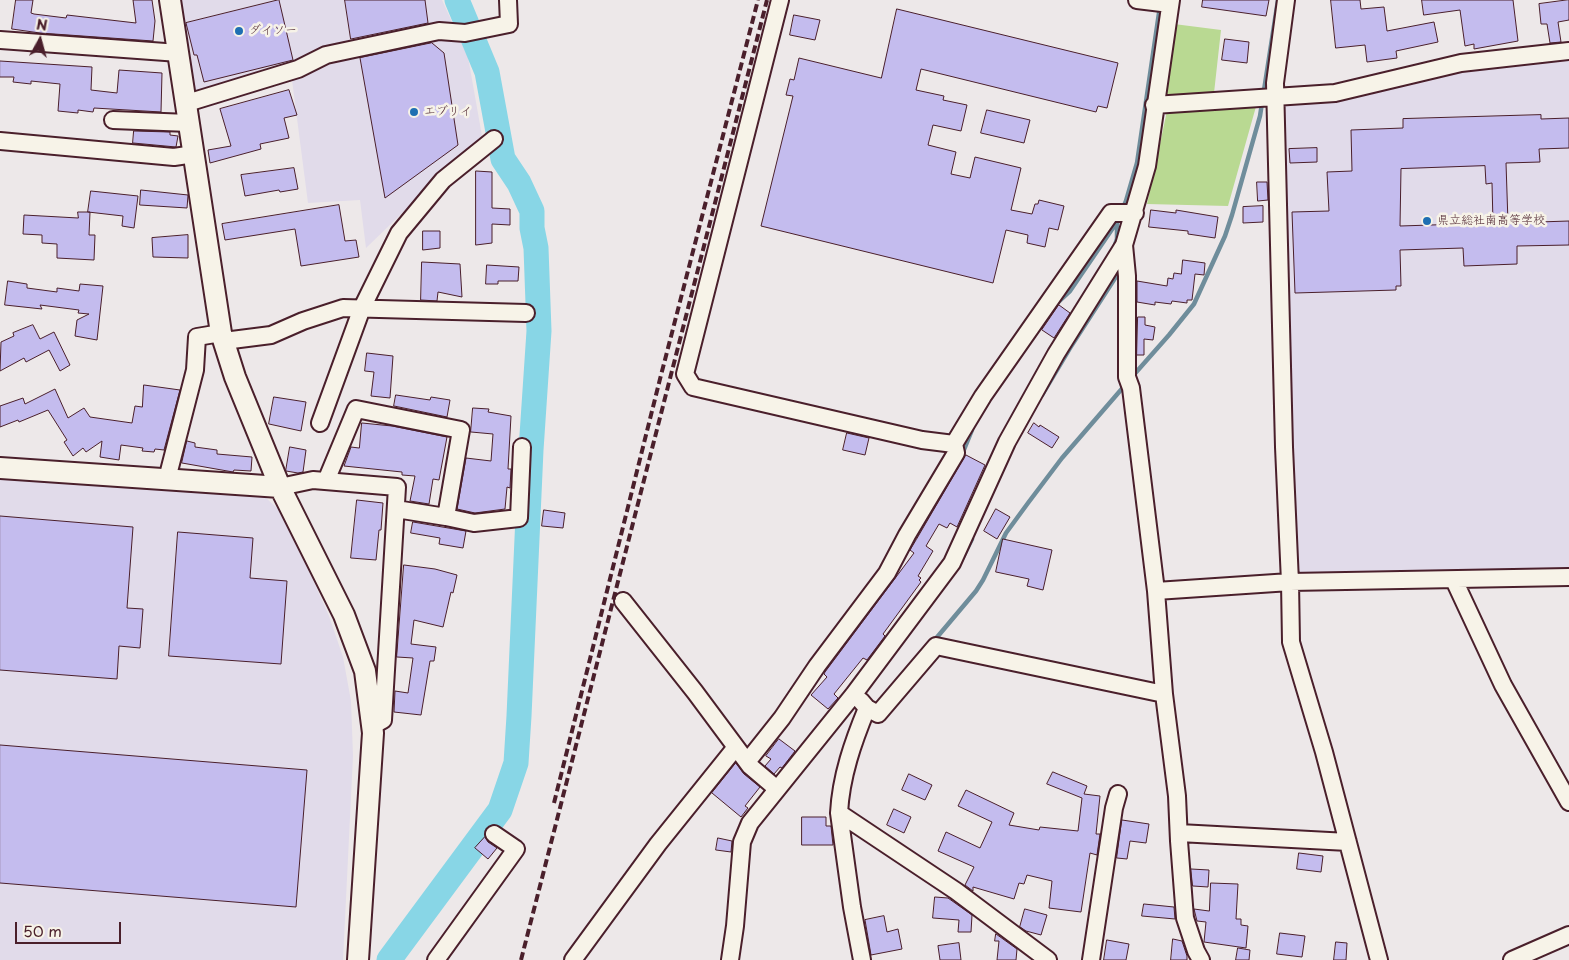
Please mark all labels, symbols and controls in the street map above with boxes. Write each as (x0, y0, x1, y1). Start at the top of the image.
text: N (35, 14, 49, 36)
north arrow (15, 15, 65, 65)
place label: ダイソー (249, 24, 297, 38)
marker: ダイソー (233, 25, 245, 37)
place label: エブリイ (424, 105, 472, 119)
marker: エブリイ (408, 106, 420, 118)
place label: 県立総社南高等学校 (1437, 214, 1545, 228)
marker: 県立総社南高等学校 (1421, 215, 1433, 227)
scale bar (18, 912, 124, 944)
text: 50 m (23, 919, 62, 942)

